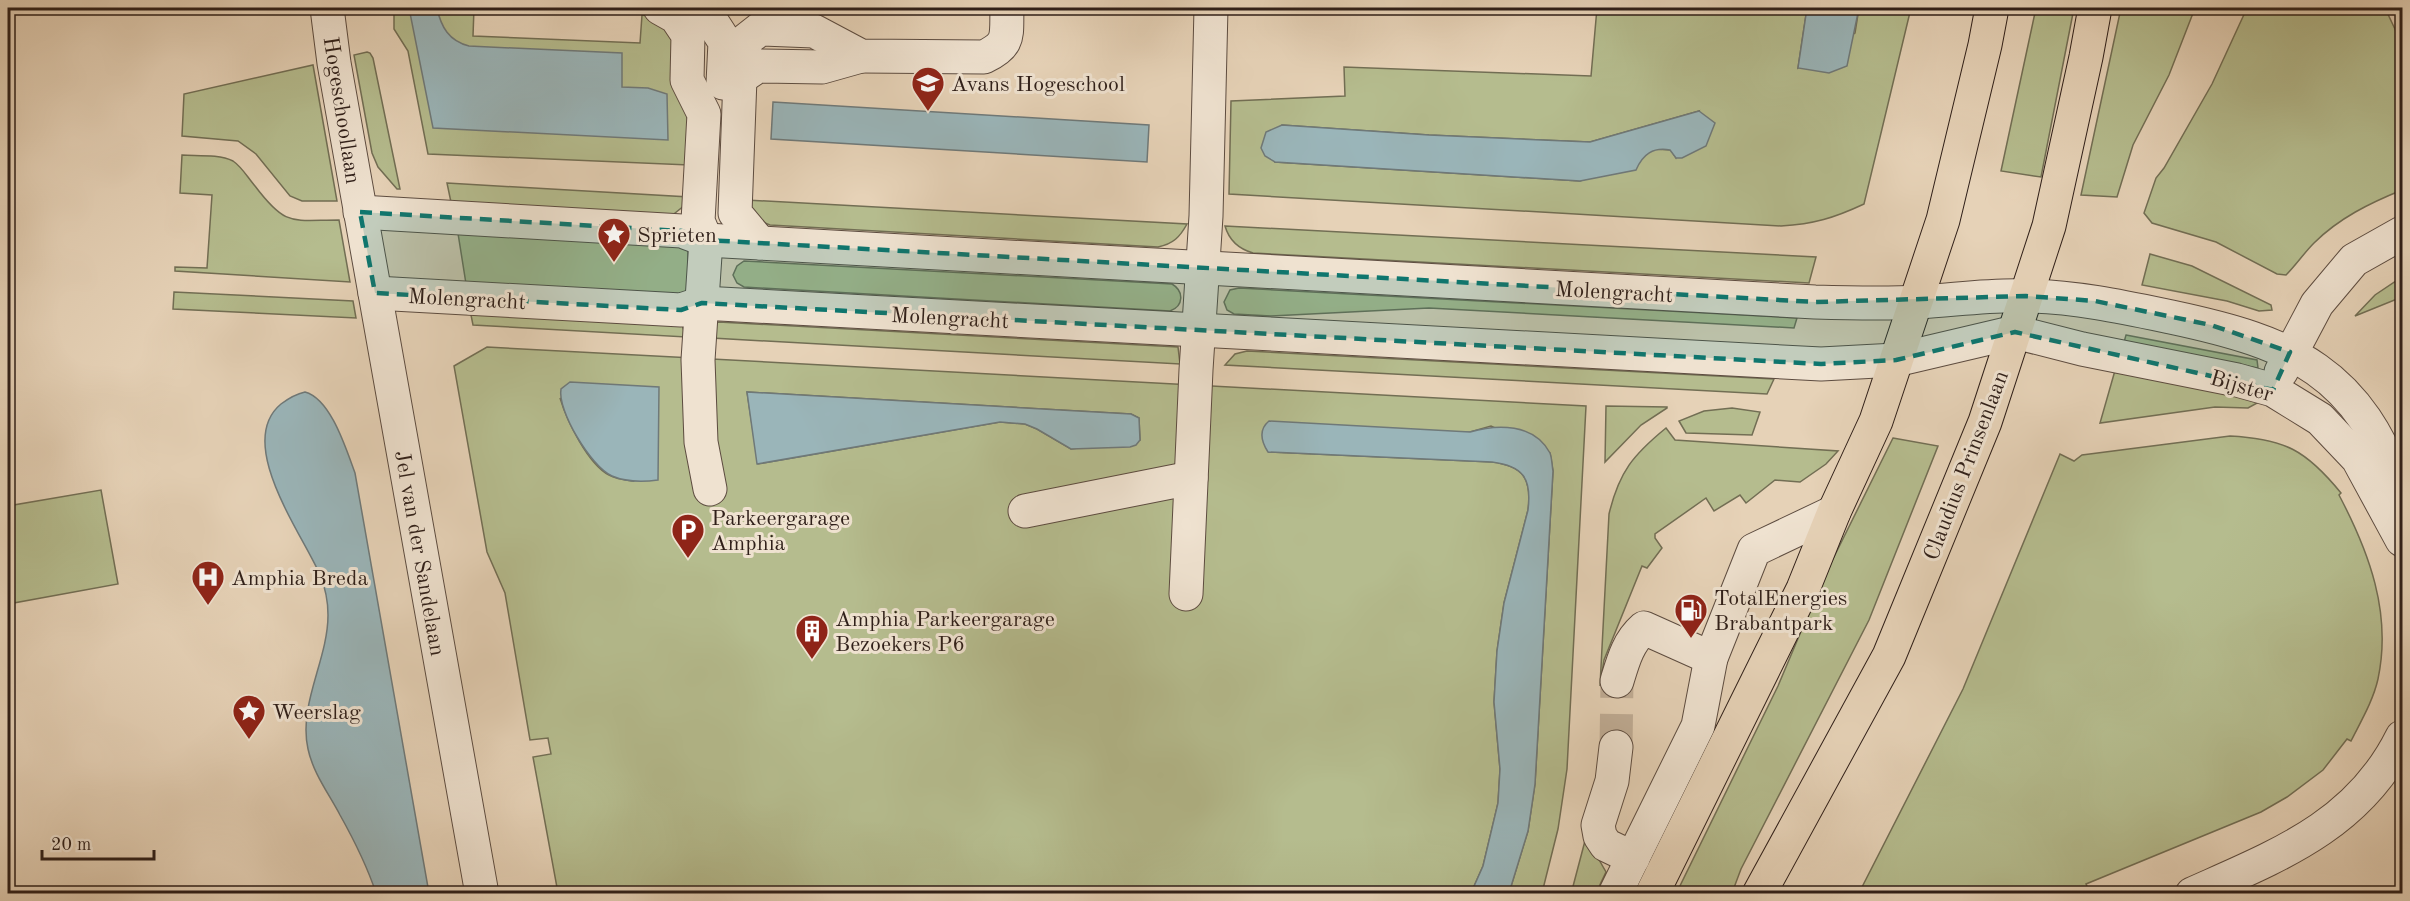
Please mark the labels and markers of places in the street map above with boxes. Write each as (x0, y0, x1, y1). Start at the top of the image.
school or university icon: Avans Hogeschool (910, 65, 946, 112)
place label: Avans Hogeschool (951, 74, 1125, 96)
place icon: Sprieten (596, 216, 632, 263)
place label: Sprieten (637, 225, 717, 247)
place label: Parkeergarage Amphia (711, 508, 850, 555)
parking icon: Parkeergarage Amphia (670, 512, 706, 559)
hospital icon: Amphia Breda (190, 559, 226, 606)
place label: Amphia Breda (231, 568, 368, 590)
place label: TotalEnergies Brabantpark (1714, 588, 1847, 635)
fuel station icon: TotalEnergies Brabantpark (1673, 592, 1709, 639)
place label: Amphia Parkeergarage Bezoekers P6 (835, 609, 1055, 656)
building icon: Amphia Parkeergarage Bezoekers P6 (794, 613, 830, 660)
place icon: Weerslag (231, 693, 267, 740)
place label: Weerslag (272, 702, 361, 724)

